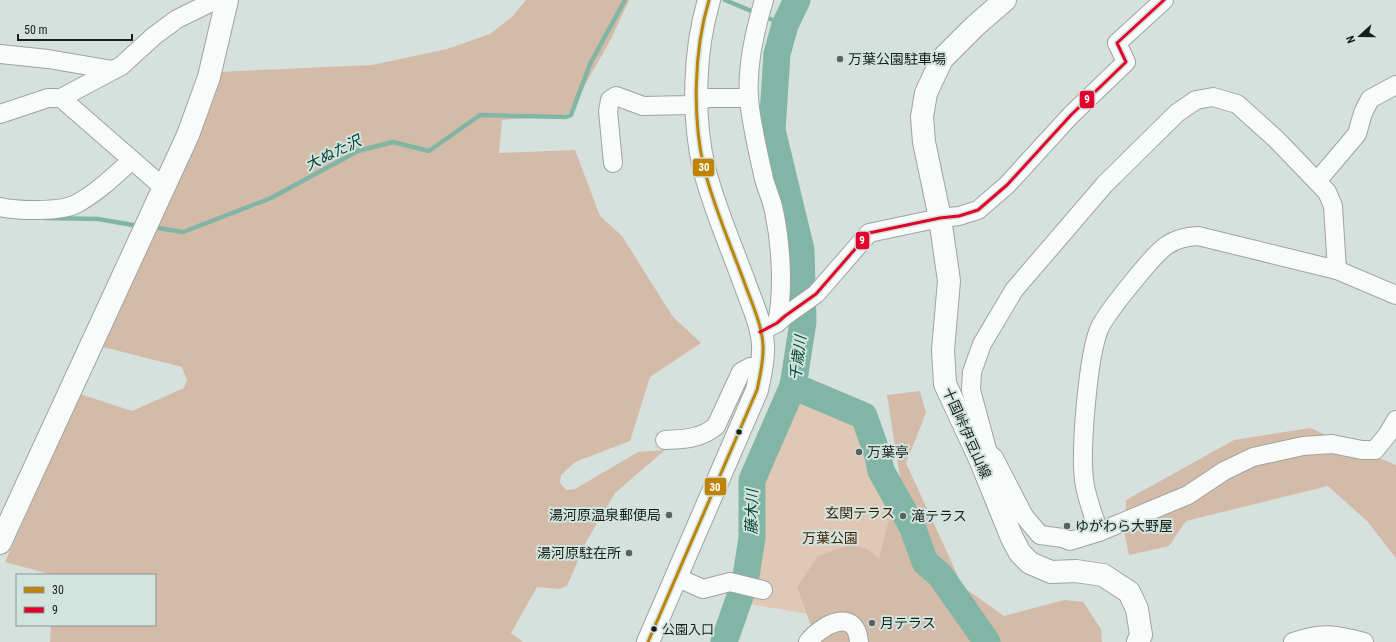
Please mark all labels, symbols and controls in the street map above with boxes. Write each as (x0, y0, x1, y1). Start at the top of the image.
scale bar (18, 16, 132, 42)
north arrow (1340, 16, 1380, 56)
text: 50 m (24, 23, 48, 37)
text: N (1344, 34, 1358, 45)
place label: 万葉公園駐車場 (848, 51, 946, 67)
marker: 万葉公園駐車場 (835, 54, 845, 64)
line badge: 9 (1079, 90, 1095, 109)
text: 9 (1084, 93, 1090, 106)
water label: 大ぬた沢 (302, 131, 366, 174)
line badge: 30 (692, 158, 715, 177)
text: 30 (698, 161, 710, 174)
line badge: 9 (855, 231, 870, 250)
text: 9 (859, 234, 865, 247)
water label: 千歳川 (786, 333, 810, 381)
street label: 十国峠伊豆山線 (940, 385, 994, 481)
unlabelled marker (734, 427, 744, 437)
place label: 万葉亭 (867, 444, 909, 460)
marker: 万葉亭 (854, 447, 864, 457)
line badge: 30 (704, 477, 727, 496)
text: 30 (709, 481, 721, 494)
water label: 藤木川 (743, 487, 761, 535)
park label: 玄関テラス (825, 505, 895, 521)
place label: 湯河原温泉郵便局 (549, 507, 661, 523)
place label: 滝テラス (911, 508, 967, 524)
marker: 湯河原温泉郵便局 (664, 510, 674, 520)
marker: 滝テラス (898, 511, 908, 521)
place label: ゆがわら大野屋 (1075, 518, 1173, 534)
marker: ゆがわら大野屋 (1062, 521, 1072, 531)
park label: 万葉公園 (802, 530, 858, 546)
place label: 湯河原駐在所 (537, 545, 621, 561)
marker: 湯河原駐在所 (624, 548, 634, 558)
legend (16, 574, 156, 626)
text: 30 (52, 583, 64, 597)
text: 9 (52, 603, 58, 617)
place label: 月テラス (880, 615, 936, 631)
marker: 月テラス (867, 618, 877, 628)
place label: 公園入口 (662, 622, 714, 637)
marker: 公園入口 (649, 624, 659, 634)

